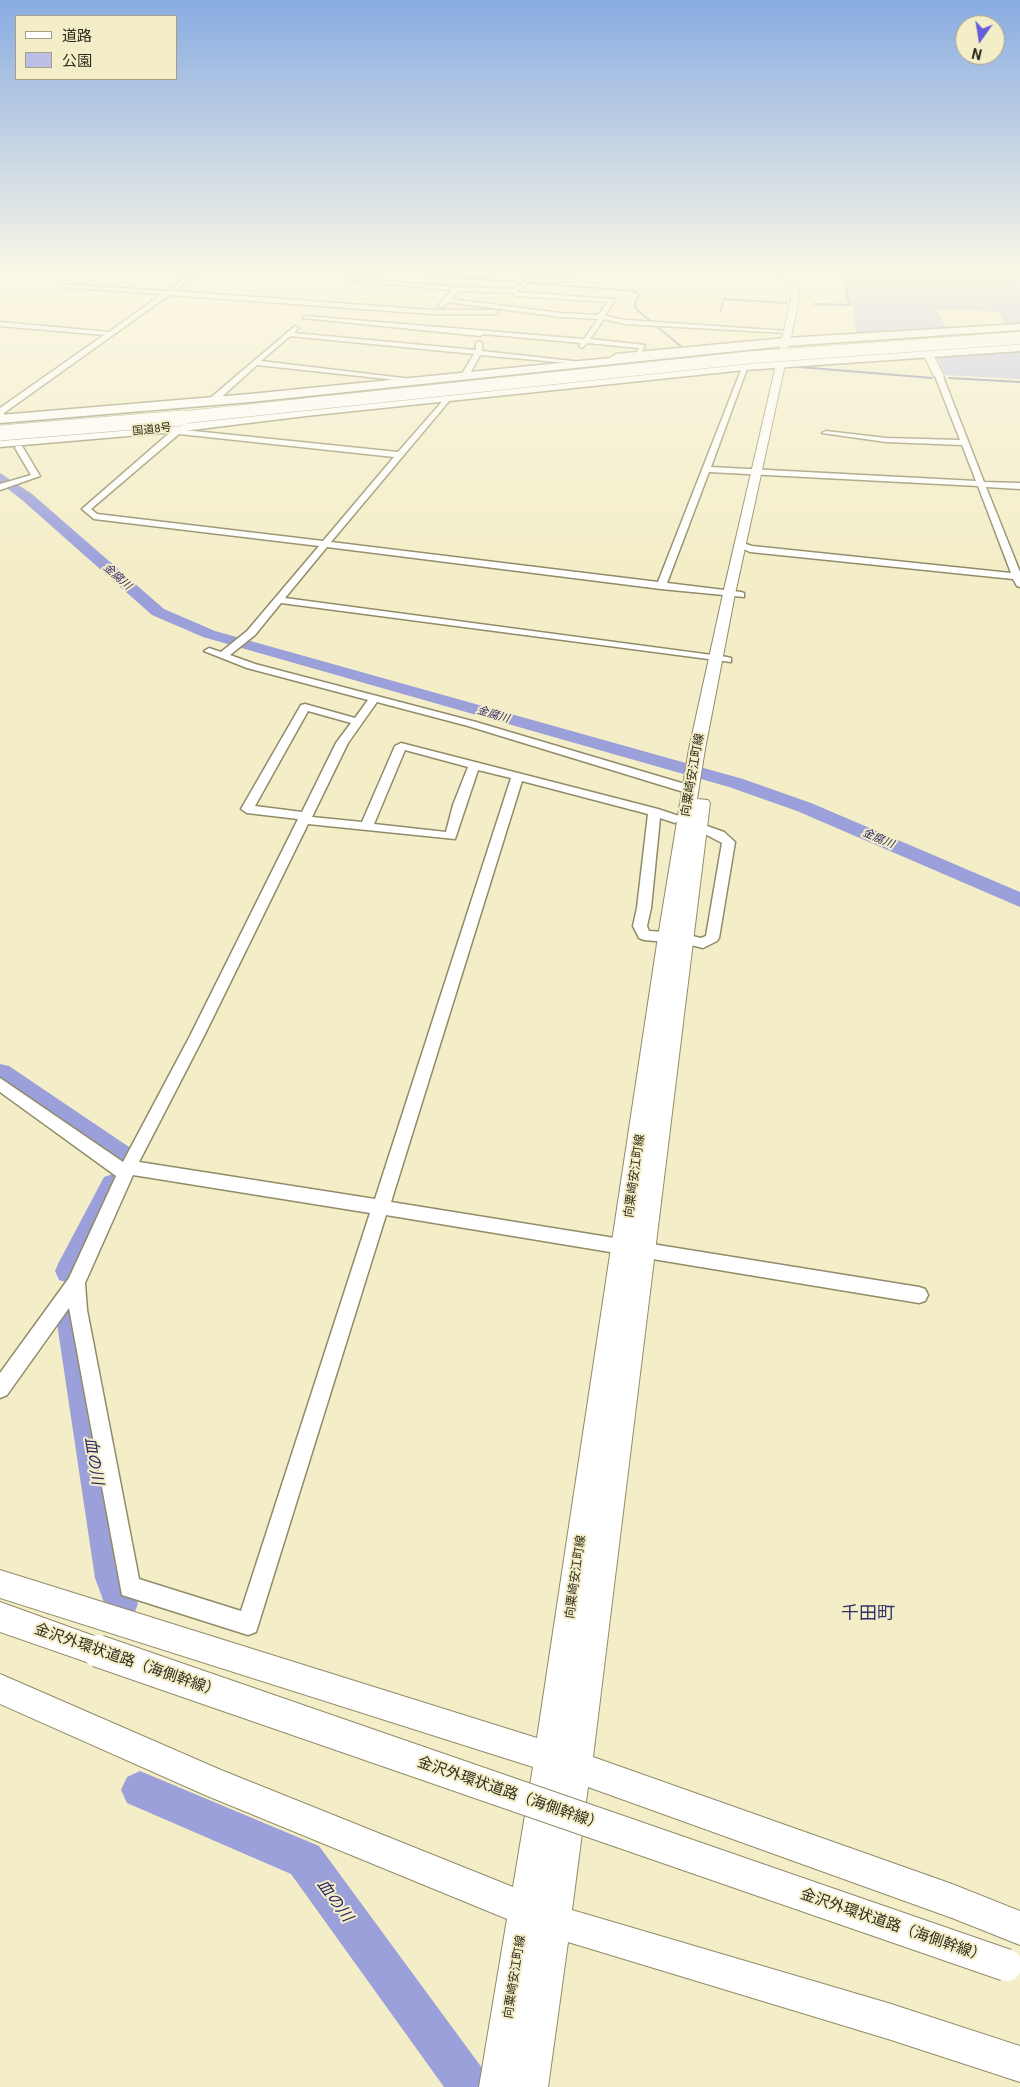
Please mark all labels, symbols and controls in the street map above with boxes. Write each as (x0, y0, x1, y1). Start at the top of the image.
legend (15, 15, 178, 80)
north arrow (955, 15, 1005, 65)
text: 道路 (62, 27, 92, 45)
text: N (970, 45, 983, 63)
text: 公園 (62, 52, 92, 70)
street label: 国道8号 (132, 421, 172, 439)
water label: 金腐川 (100, 561, 134, 593)
water label: 金腐川 (475, 704, 511, 726)
street label: 向粟崎安江町線 (679, 732, 707, 818)
water label: 金腐川 (860, 826, 896, 852)
street label: 向粟崎安江町線 (622, 1133, 648, 1219)
water label: 血の川 (80, 1436, 106, 1486)
street label: 向粟崎安江町線 (563, 1534, 589, 1620)
district label: 千田町 (841, 1603, 895, 1625)
street label: 金沢外環状道路（海側幹線） (32, 1621, 222, 1701)
street label: 金沢外環状道路（海側幹線） (415, 1754, 605, 1834)
water label: 血の川 (312, 1876, 356, 1926)
street label: 金沢外環状道路（海側幹線） (798, 1886, 988, 1966)
street label: 向粟崎安江町線 (501, 1934, 529, 2020)

